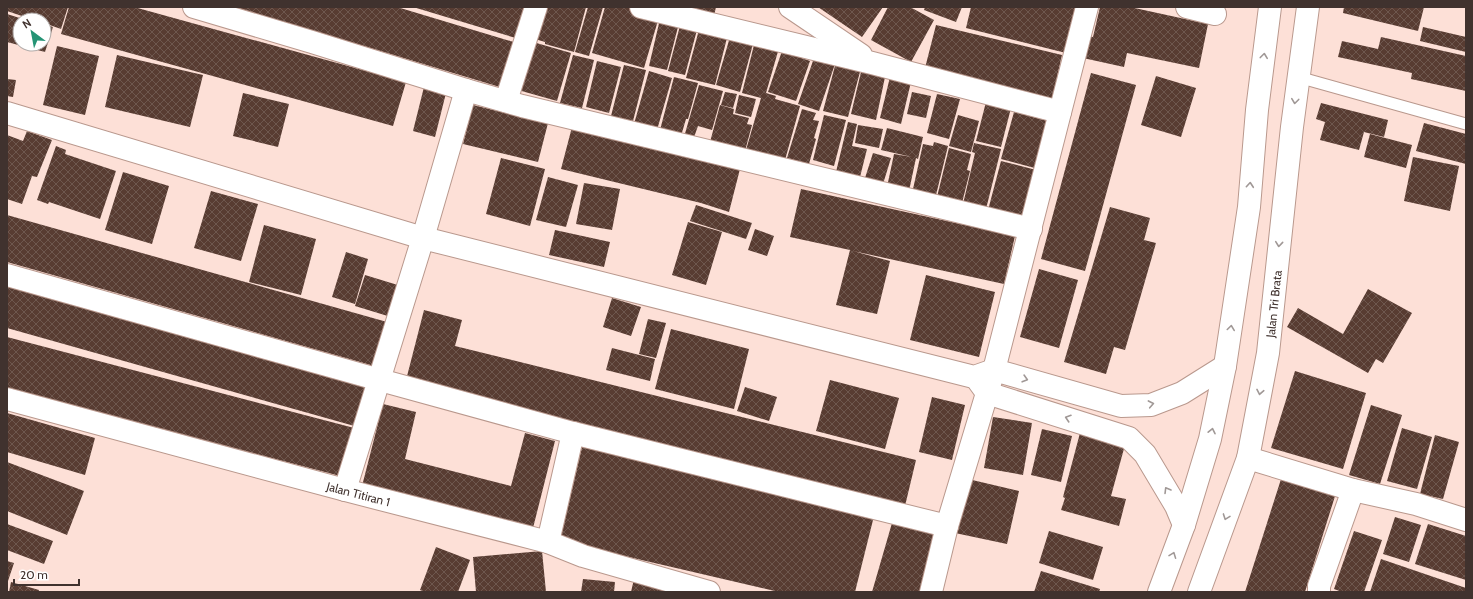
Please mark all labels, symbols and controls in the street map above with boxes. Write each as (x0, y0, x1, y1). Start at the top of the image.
north arrow (12, 12, 52, 52)
text: N (20, 16, 34, 32)
one-way arrow (1259, 53, 1268, 59)
one-way arrow (1291, 98, 1300, 104)
one-way arrow (1246, 182, 1255, 188)
one-way arrow (1275, 241, 1284, 247)
street label: Jalan Tri Brata (1262, 269, 1284, 339)
one-way arrow (1226, 324, 1235, 331)
one-way arrow (1021, 374, 1028, 383)
one-way arrow (1257, 389, 1265, 395)
one-way arrow (1147, 401, 1154, 409)
one-way arrow (1064, 414, 1071, 423)
one-way arrow (1207, 428, 1215, 435)
street label: Jalan Titiran 1 (324, 478, 392, 509)
one-way arrow (1164, 487, 1171, 494)
one-way arrow (1223, 513, 1231, 520)
one-way arrow (1169, 552, 1177, 559)
scale bar (14, 561, 79, 587)
text: 20 m (20, 567, 48, 582)

